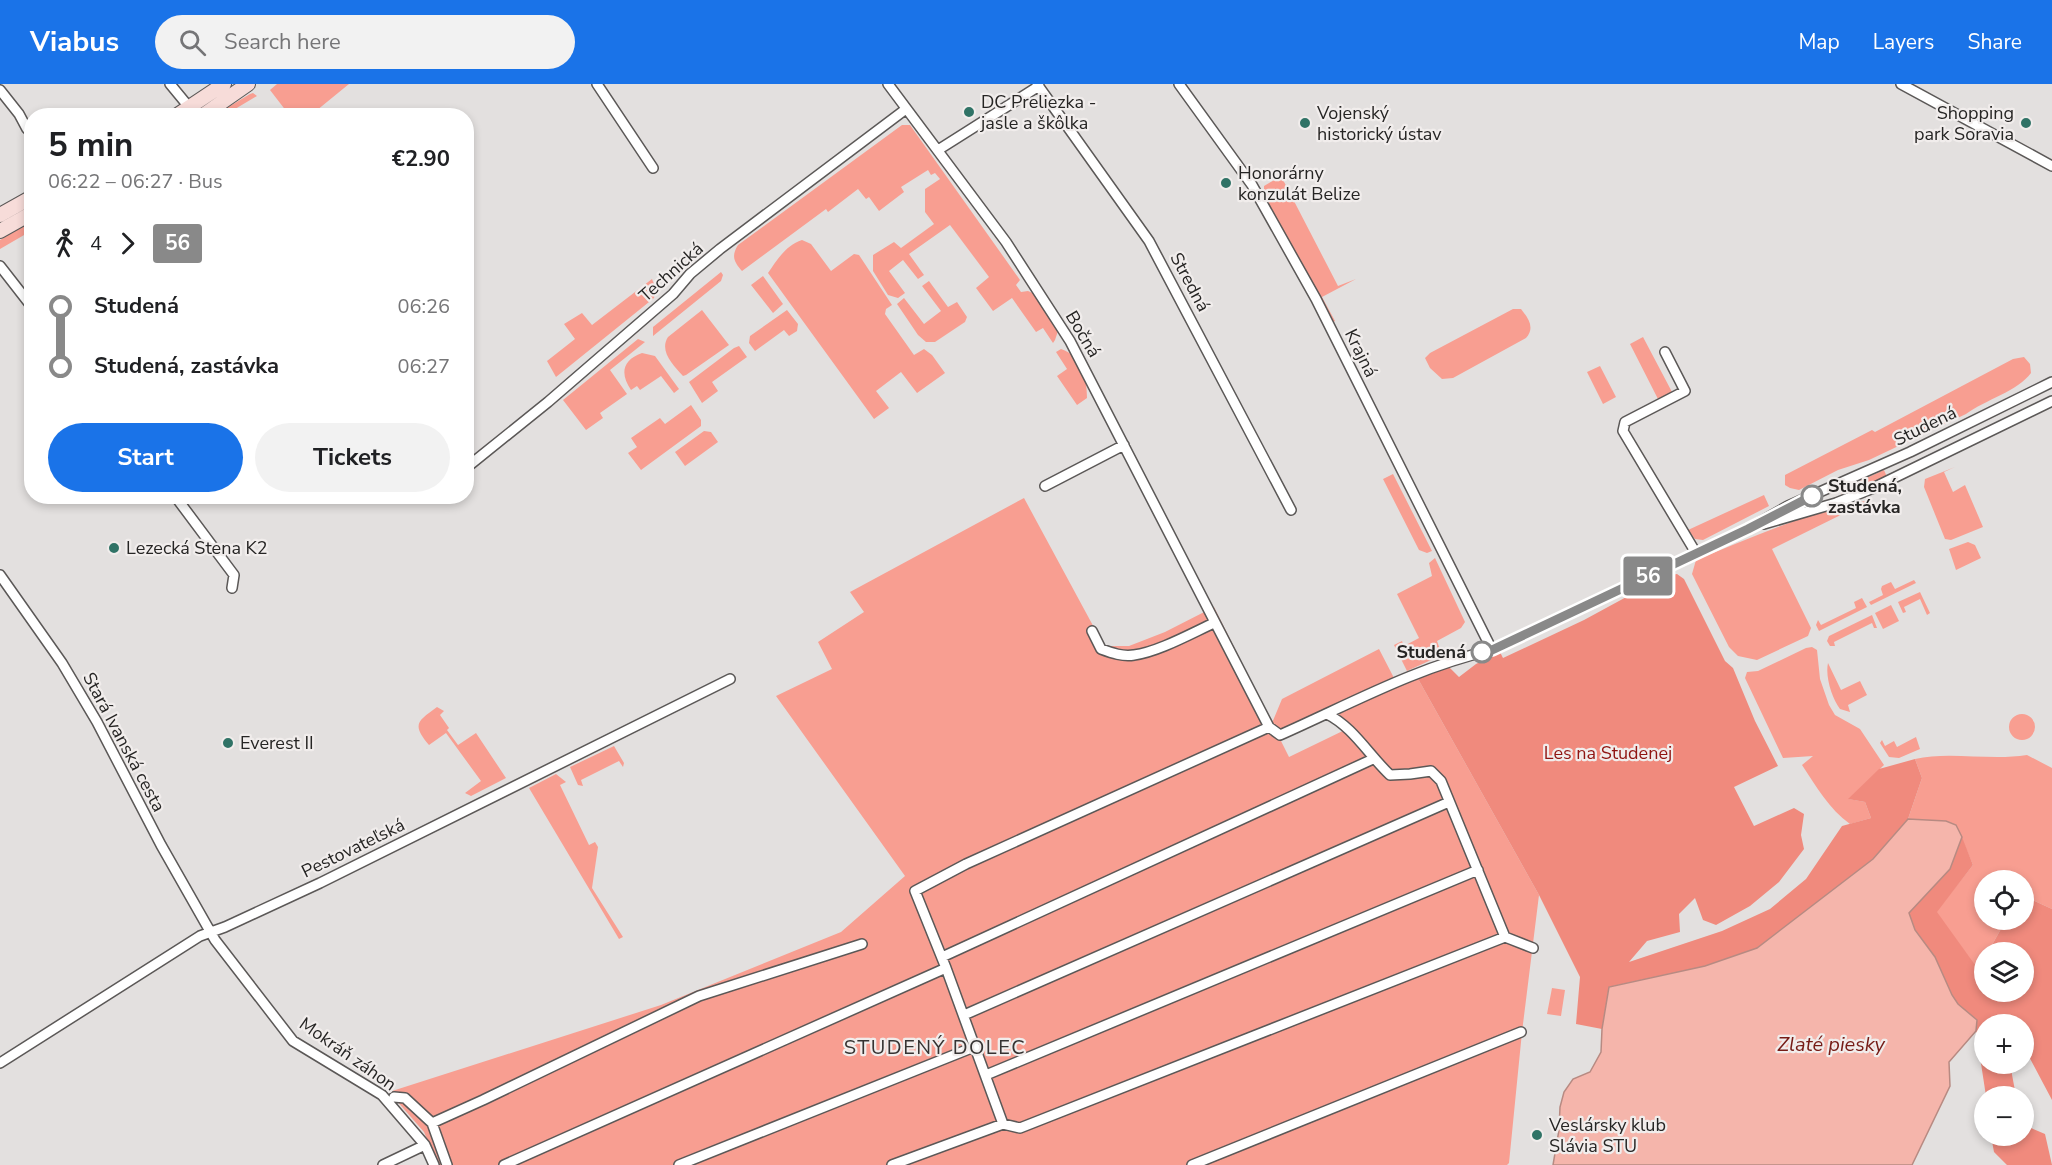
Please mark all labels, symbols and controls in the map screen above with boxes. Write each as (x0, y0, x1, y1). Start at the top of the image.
search box (155, 15, 575, 69)
text: Viabus (30, 23, 119, 61)
icon: search (176, 26, 209, 59)
text: Search here (224, 27, 341, 57)
text: Map (1798, 28, 1840, 56)
text: Layers (1873, 28, 1934, 56)
text: Share (1967, 28, 2022, 56)
place label: DC Preliezka - jasle a škôlka (979, 90, 1096, 135)
place label: Vojenský historický ústav (1316, 101, 1442, 146)
place label: Shopping park Soravia (1914, 101, 2014, 146)
marker: DC Preliezka - jasle a škôlka (962, 105, 976, 119)
marker: Vojenský historický ústav (1298, 116, 1312, 130)
marker: Shopping park Soravia (2019, 116, 2033, 130)
text: 5 min (48, 123, 133, 168)
text: €2.90 (392, 144, 450, 174)
place label: Honorárny konzulát Belize (1238, 161, 1360, 206)
text: 06:22 – 06:27 · Bus (48, 168, 223, 195)
marker: Honorárny konzulát Belize (1219, 176, 1233, 190)
icon: walk (48, 227, 81, 260)
icon: forward (111, 227, 144, 260)
text: 56 (165, 229, 190, 257)
text: 4 (90, 230, 102, 257)
street label: Technická (634, 237, 708, 307)
street label: Stredná (1164, 248, 1216, 316)
text: Studená (94, 291, 179, 321)
text: 06:26 (397, 293, 450, 320)
street label: Bočná (1060, 306, 1106, 362)
street label: Krajná (1339, 325, 1383, 381)
text: Studená, zastávka (94, 351, 279, 381)
text: 06:27 (397, 353, 450, 380)
street label: Studená (1890, 400, 1960, 452)
button: Start (48, 423, 243, 492)
button: Tickets (255, 423, 450, 492)
place label: Studená, zastávka (1828, 474, 1902, 519)
marker: Studená, zastávka (1801, 485, 1823, 507)
place label: Lezecká Stena K2 (126, 536, 268, 560)
marker: Lezecká Stena K2 (107, 541, 121, 555)
line badge: 56 (1621, 556, 1675, 596)
text: 56 (1635, 562, 1661, 590)
place label: Studená (1396, 640, 1466, 664)
marker: Studená (1471, 641, 1493, 663)
street label: Stará Ivanská cesta (77, 668, 171, 816)
place label: Everest II (240, 731, 314, 755)
marker: Everest II (221, 736, 235, 750)
park label: Les na Studenej (1544, 741, 1672, 765)
street label: Pestovateľská (297, 813, 409, 883)
map controls (1974, 870, 2034, 1146)
button: locate (1974, 870, 2034, 930)
button: layers (1974, 942, 2034, 1002)
street label: Mokráň záhon (295, 1012, 401, 1096)
button: + (1974, 1014, 2034, 1074)
water label: Zlaté piesky (1777, 1031, 1885, 1058)
district label: STUDENÝ DOLEC (844, 1034, 1026, 1061)
button: − (1974, 1086, 2034, 1146)
place label: Veslársky klub Slávia STU (1548, 1113, 1666, 1158)
marker: Veslársky klub Slávia STU (1530, 1128, 1544, 1142)

